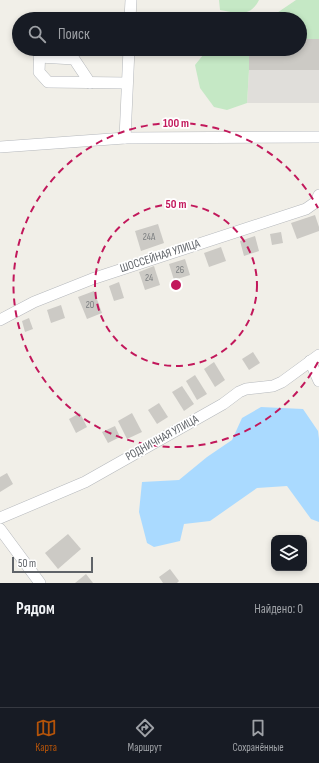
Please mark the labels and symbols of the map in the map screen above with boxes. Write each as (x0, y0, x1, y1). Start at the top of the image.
text: 100 m (163, 116, 189, 131)
text: 50 m (166, 197, 186, 212)
house number: 24А (143, 231, 156, 243)
street label: ШОССЕЙНАЯ УЛИЦА (118, 236, 203, 276)
house number: 26 (176, 264, 184, 276)
house number: 24 (145, 272, 153, 284)
centre of rings (169, 278, 183, 292)
house number: 20 (86, 299, 94, 311)
street label: РОДНИЧНАЯ УЛИЦА (123, 411, 202, 464)
scale bar (12, 555, 93, 574)

